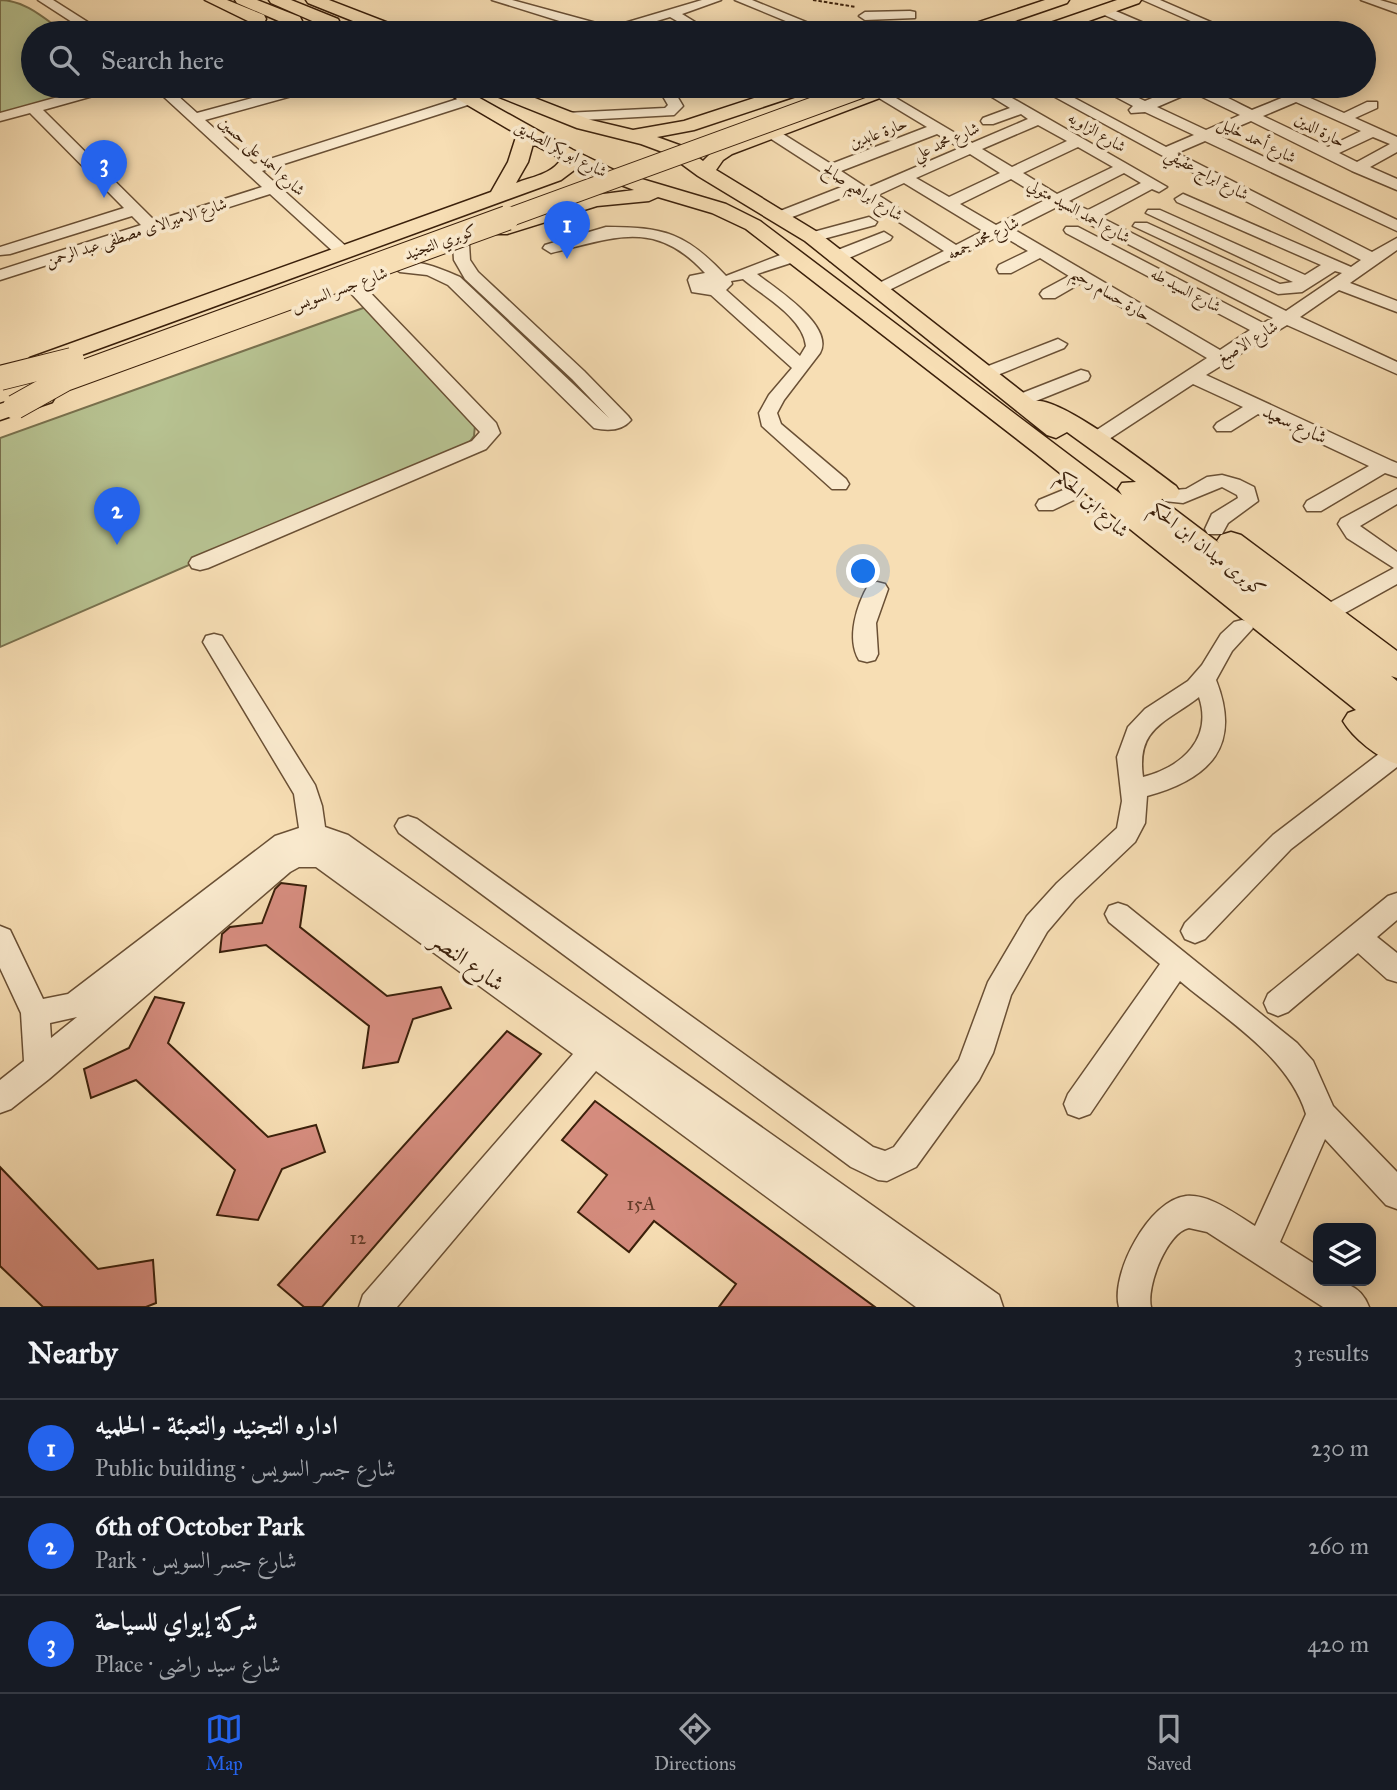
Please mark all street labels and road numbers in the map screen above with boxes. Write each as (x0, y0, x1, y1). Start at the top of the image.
street label: شارع الزاويه (1063, 108, 1129, 160)
street label: حارة الدين (1292, 109, 1348, 151)
street label: شارع أحمد خليل (1213, 111, 1300, 171)
street label: شارع احمد على حسين (212, 112, 309, 203)
street label: حارة عابدين (846, 113, 910, 153)
street label: شارع ابو بكر الصديق (510, 117, 610, 185)
street label: شارع محمد علي (910, 118, 985, 170)
street label: شارع ابراج عفيفي (1159, 144, 1252, 209)
street label: شارع ابراهيم صالح (816, 159, 906, 231)
street label: شارع احمد السيد متولي (1022, 175, 1134, 251)
street label: شارع الاميرالاى مصطفى عبد الرحمن (43, 194, 230, 274)
street label: شارع محمد جمعه (944, 212, 1024, 267)
street label: كوبري التجنيد (401, 220, 480, 267)
street label: شارع جسر السويس (288, 263, 391, 319)
street label: حارة حسام رحيم (1064, 263, 1154, 331)
street label: شارع السيد طه (1146, 264, 1224, 320)
street label: شارع الاصبغ (1213, 316, 1284, 373)
street label: شارع سعيد (1257, 399, 1331, 453)
street label: شارع ابن الحكم (1048, 466, 1134, 547)
street label: كوبرى ميدان ابن الحكم (1142, 497, 1270, 606)
street label: شارع النصر (421, 924, 510, 1002)

